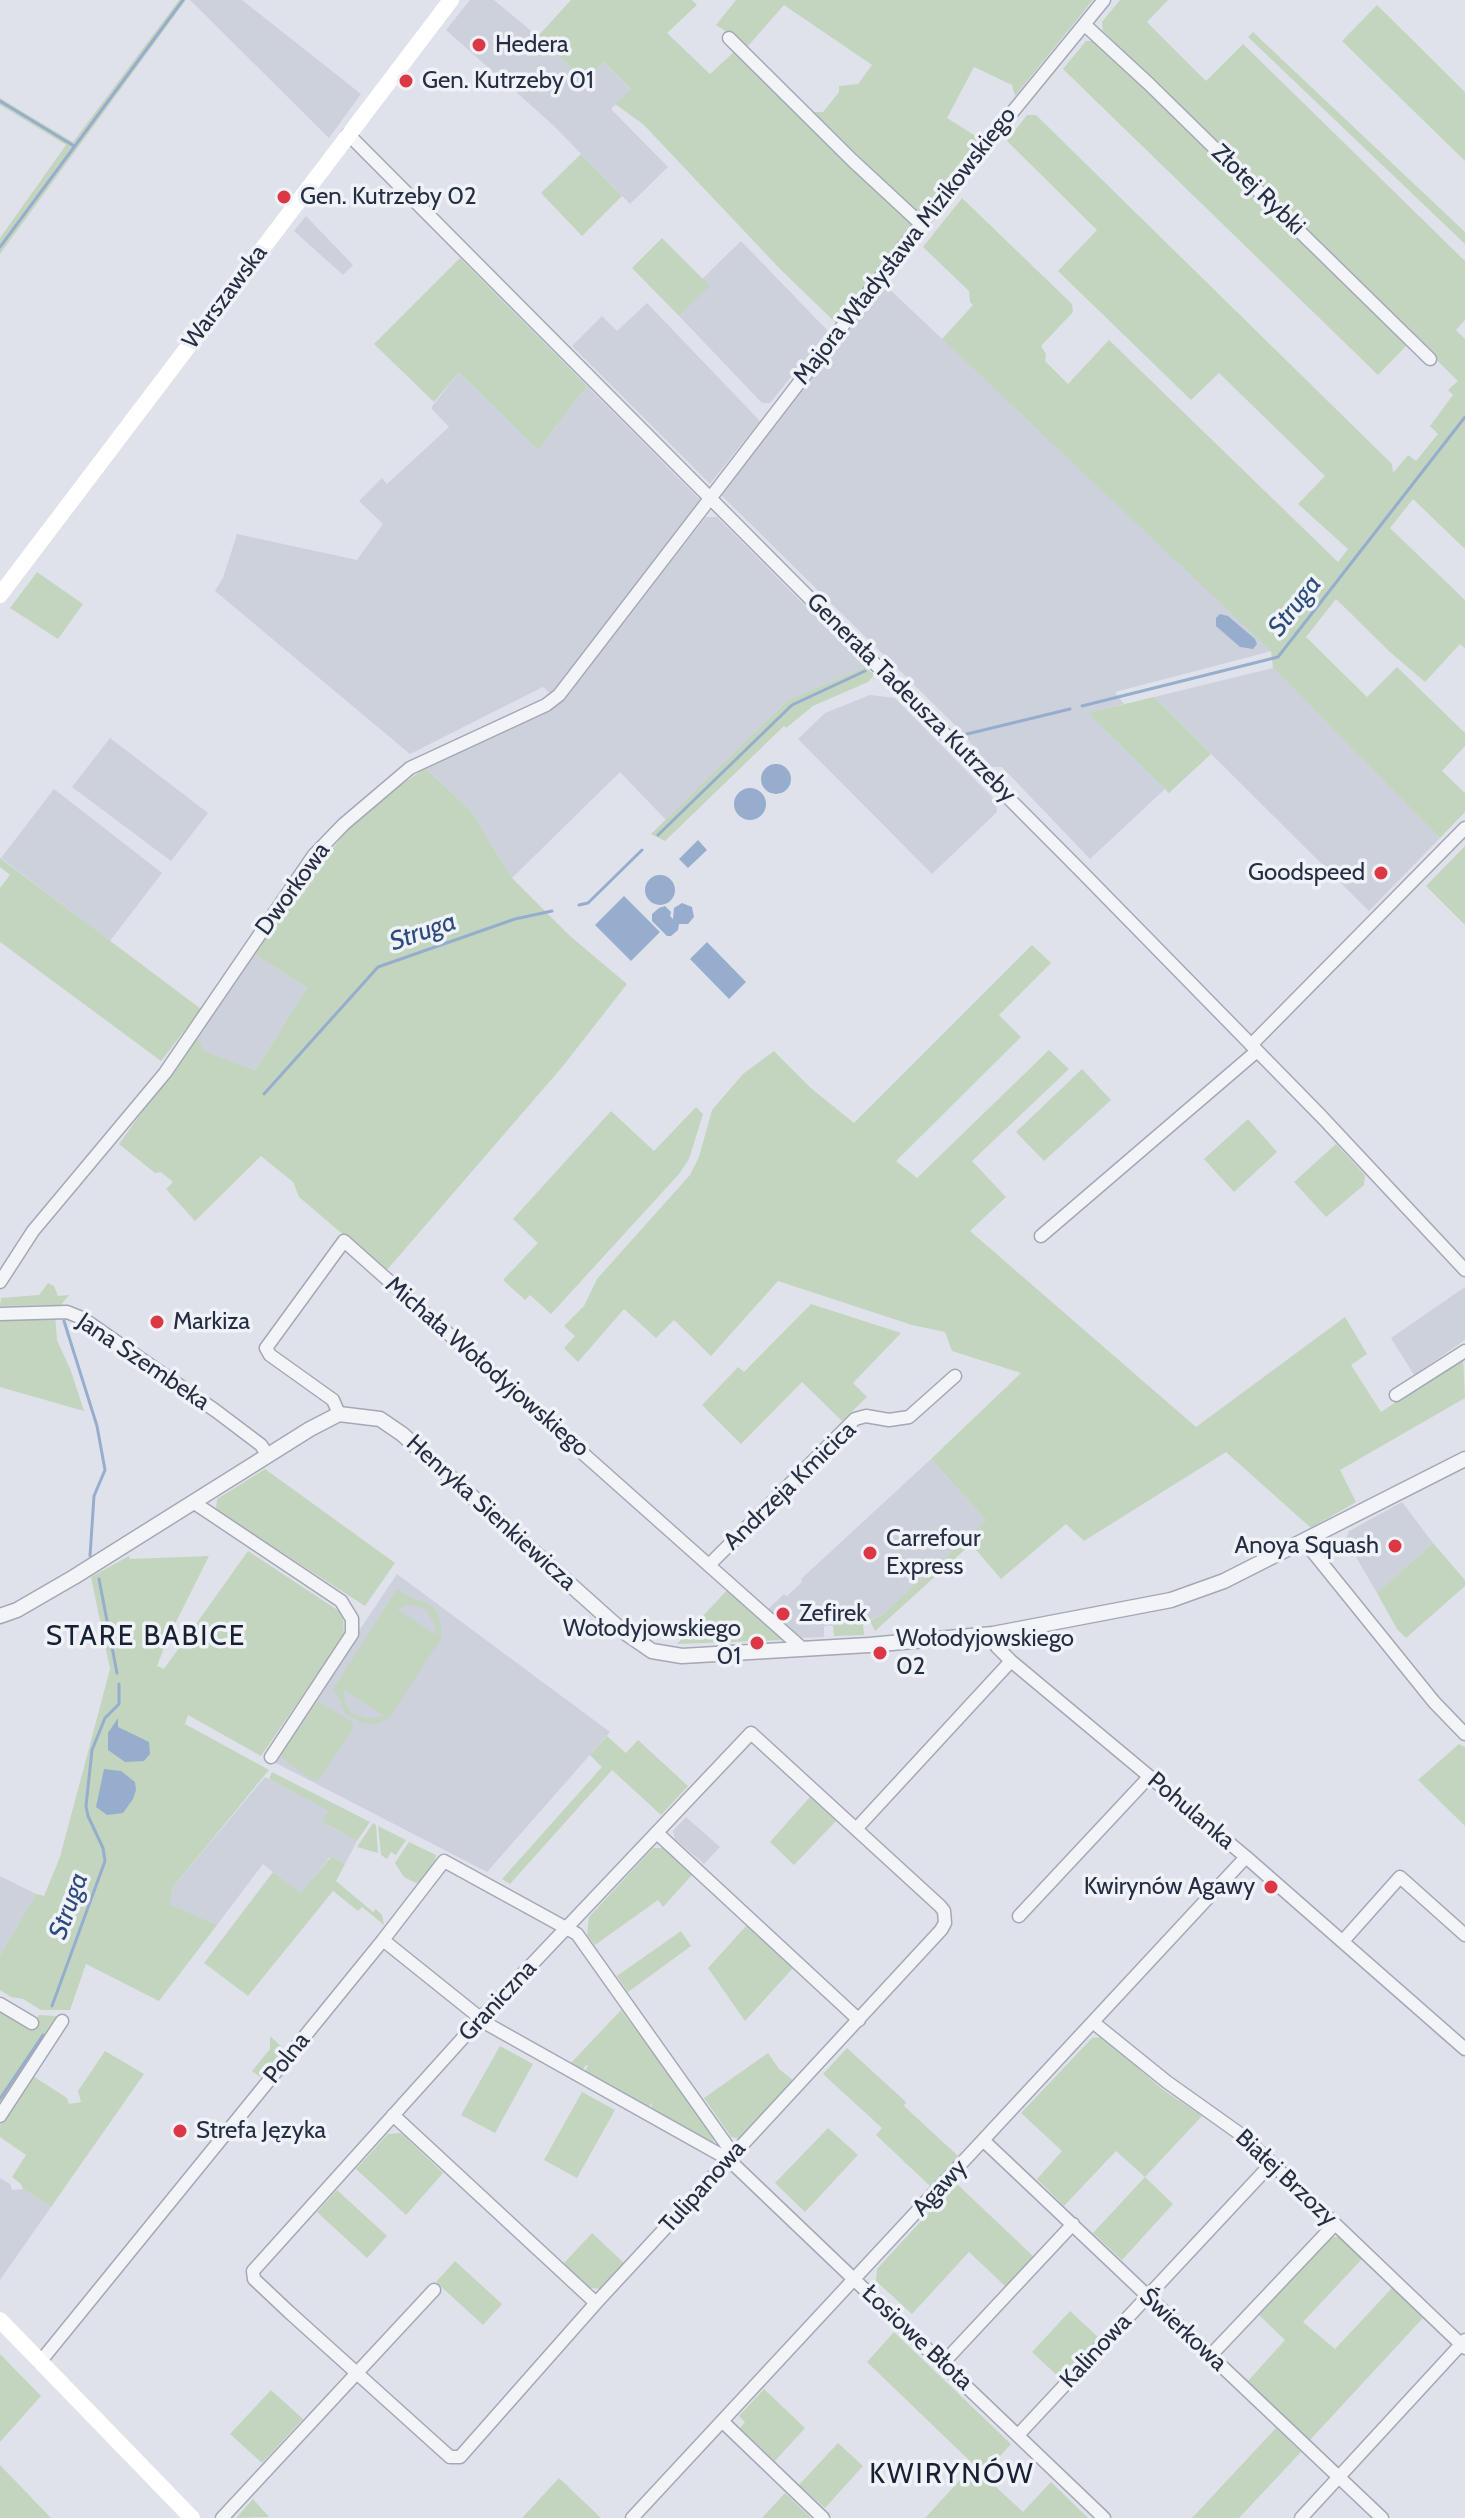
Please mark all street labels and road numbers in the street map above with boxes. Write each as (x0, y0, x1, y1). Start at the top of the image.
street label: Majora Władysława Mizikowskiego (788, 101, 1022, 391)
street label: Złotej Rybki (1205, 139, 1311, 241)
street label: Warszawska (177, 239, 273, 355)
street label: Generała Tadeusza Kutrzeby (800, 587, 1022, 809)
street label: Dworkowa (250, 837, 336, 941)
street label: Michała Wołodyjowskiego (379, 1271, 595, 1463)
street label: Jana Szembeka (71, 1307, 215, 1417)
street label: Andrzeja Kmicica (718, 1416, 862, 1556)
street label: Henryka Sienkiewicza (400, 1429, 582, 1597)
street label: Pohulanka (1142, 1766, 1240, 1856)
street label: Graniczna (453, 1954, 543, 2048)
street label: Polna (258, 2027, 316, 2089)
street label: Białej Brzozy (1229, 2124, 1343, 2232)
street label: Tulipanowa (654, 2135, 752, 2239)
street label: Agawy (907, 2154, 973, 2222)
street label: Łosiowe Błota (856, 2279, 978, 2397)
street label: Świerkowa (1134, 2282, 1232, 2378)
street label: Kalinowa (1054, 2308, 1138, 2394)

